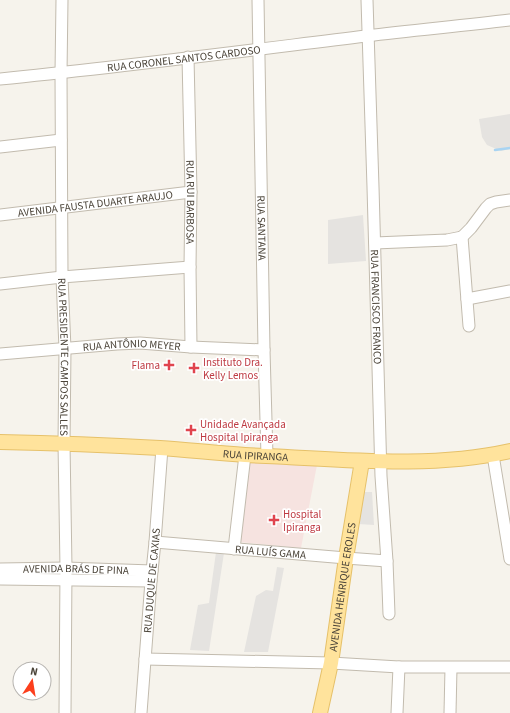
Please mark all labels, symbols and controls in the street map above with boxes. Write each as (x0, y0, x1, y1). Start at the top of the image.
street label: RUA CORONEL SANTOS CARDOSO (106, 42, 262, 76)
street label: RUA RUI BARBOSA (182, 160, 198, 244)
street label: AVENIDA FAUSTA DUARTE ARAUJO (17, 187, 174, 221)
street label: RUA SANTANA (253, 195, 269, 261)
street label: RUA FRANCISCO FRANCO (367, 249, 385, 364)
street label: RUA PRESIDENTE CAMPOS SALLES (54, 278, 72, 436)
street label: RUA ANTÔNIO MEYER (82, 336, 181, 355)
place label: Instituto Dra. Kelly Lemos (203, 355, 263, 383)
place label: Flama (132, 358, 160, 373)
marker: Flama (163, 359, 175, 371)
marker: Instituto Dra. Kelly Lemos (188, 362, 200, 374)
place label: Unidade Avançada Hospital Ipiranga (200, 417, 286, 445)
marker: Unidade Avançada Hospital Ipiranga (185, 424, 197, 436)
street label: RUA IPIRANGA (222, 446, 289, 465)
place label: Hospital Ipiranga (283, 507, 322, 535)
marker: Hospital Ipiranga (268, 514, 280, 526)
street label: AVENIDA HENRIQUE EROLES (326, 521, 360, 653)
street label: RUA DUQUE DE CAXIAS (140, 527, 164, 633)
street label: RUA LUÍS GAMA (234, 542, 307, 563)
street label: AVENIDA BRÁS DE PINA (23, 561, 129, 578)
north arrow (12, 661, 52, 701)
text: N (29, 664, 39, 680)

